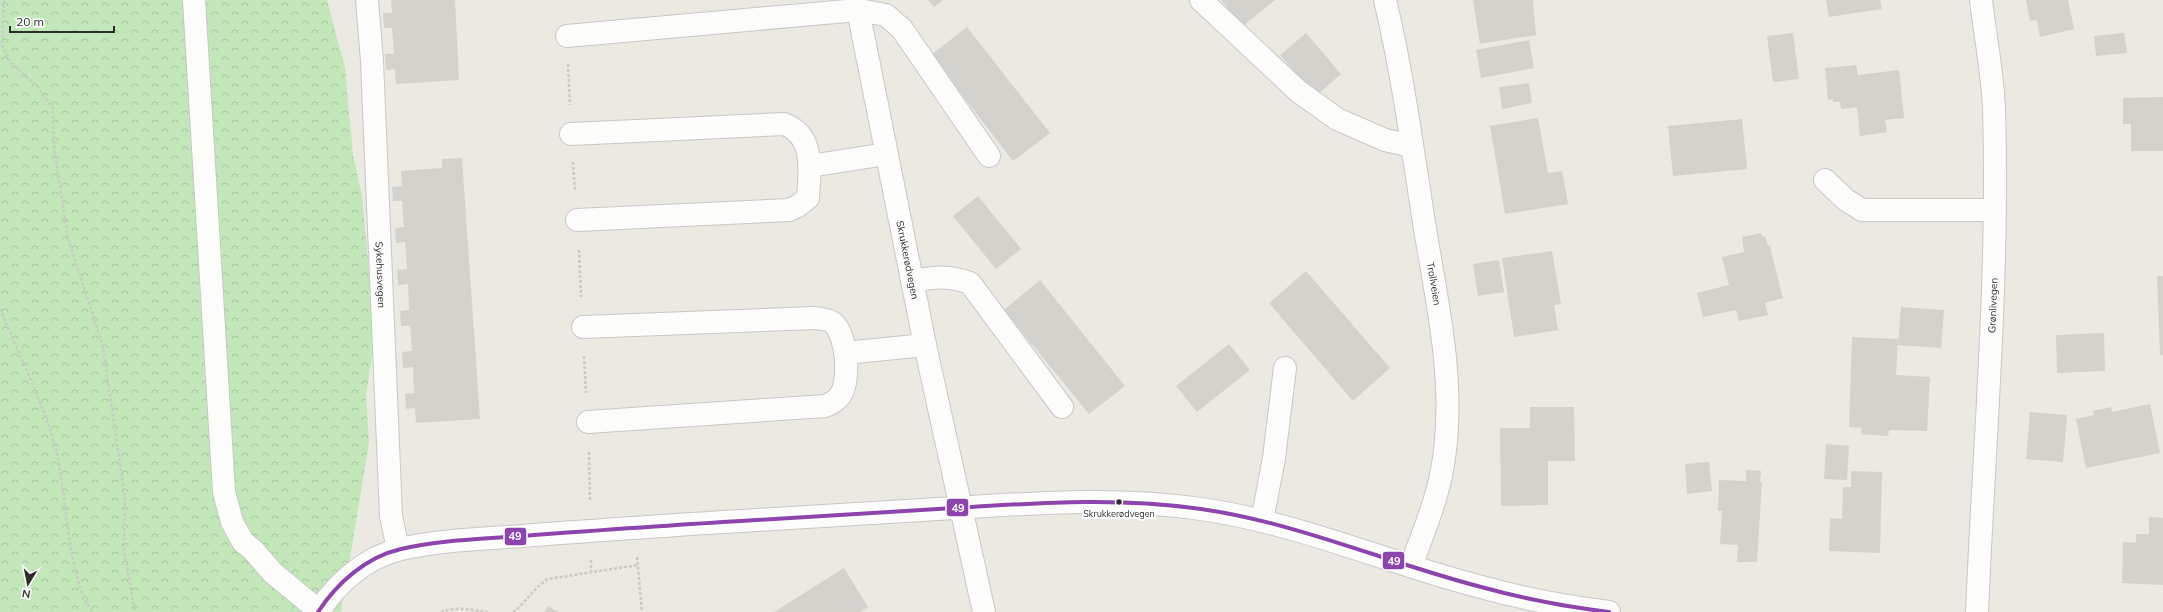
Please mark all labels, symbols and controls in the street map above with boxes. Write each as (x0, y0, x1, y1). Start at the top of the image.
scale bar (10, 8, 114, 34)
text: 20 m (16, 14, 44, 29)
street label: Skrukkerødvegen (894, 219, 922, 300)
street label: Sykehusvegen (373, 241, 389, 308)
street label: Trollveien (1424, 261, 1444, 306)
street label: Grønlivegen (1985, 277, 2000, 333)
marker: Skrukkerødvegen (1114, 497, 1124, 507)
line badge: 49 (946, 498, 969, 517)
text: 49 (951, 501, 965, 515)
place label: Skrukkerødvegen (1083, 508, 1155, 519)
line badge: 49 (504, 527, 527, 546)
text: 49 (508, 529, 522, 543)
line badge: 49 (1382, 551, 1405, 570)
text: 49 (1387, 554, 1401, 568)
north arrow (8, 564, 48, 604)
text: N (21, 586, 32, 601)

